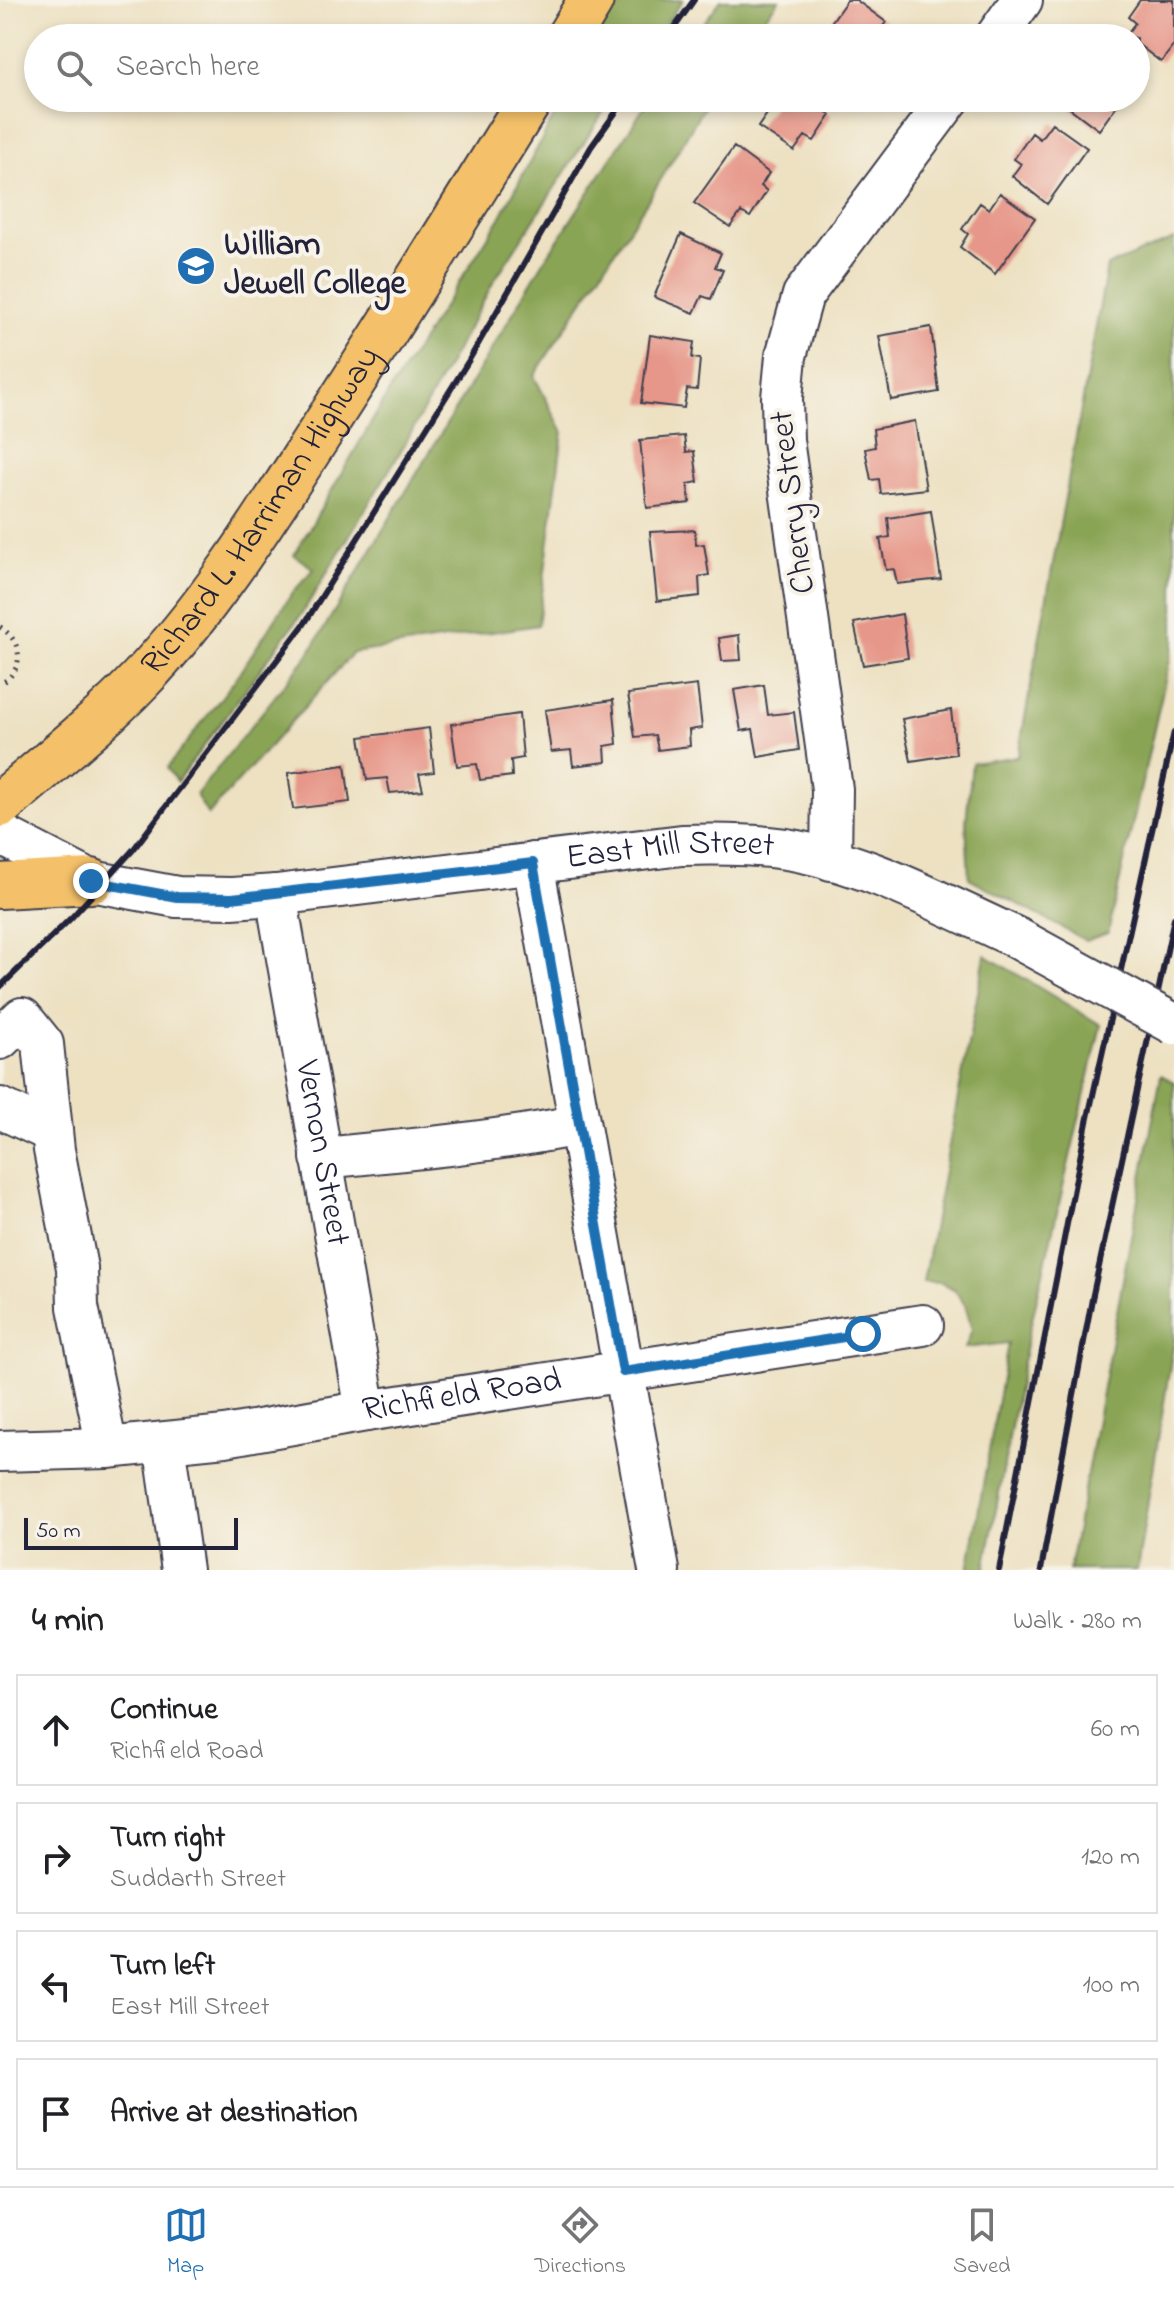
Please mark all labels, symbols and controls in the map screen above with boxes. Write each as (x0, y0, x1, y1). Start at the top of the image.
search box (24, 24, 1150, 112)
icon: search (52, 46, 96, 90)
text: Search here (116, 46, 260, 90)
place label: William Jewell College (224, 221, 407, 311)
school or university icon: William Jewell College (175, 245, 217, 287)
street label: Richard L. Harriman Highway (130, 337, 394, 688)
street label: Cherry Street (758, 408, 830, 596)
street label: East Mill Street (563, 819, 777, 884)
route end (73, 863, 109, 899)
street label: Vernon Street (280, 1056, 362, 1250)
route start (845, 1316, 881, 1352)
street label: Richfield Road (359, 1356, 565, 1436)
scale bar (24, 1514, 238, 1550)
text: 50 m (36, 1516, 81, 1548)
text: 4 min (32, 1597, 104, 1647)
text: Walk · 280 m (1013, 1603, 1142, 1641)
text: Continue (110, 1689, 218, 1733)
icon: ahead (34, 1708, 78, 1752)
text: 60 m (1091, 1711, 1140, 1749)
text: Richfield Road (110, 1733, 263, 1771)
text: Turn right (110, 1817, 225, 1861)
icon: right (34, 1836, 78, 1880)
text: 120 m (1081, 1839, 1140, 1877)
text: Suddarth Street (110, 1861, 286, 1899)
text: Turn left (110, 1945, 215, 1989)
icon: left (34, 1964, 78, 2008)
text: 100 m (1083, 1967, 1140, 2005)
text: East Mill Street (110, 1989, 269, 2027)
icon: arrive (34, 2092, 78, 2136)
text: Arrive at destination (110, 2092, 358, 2136)
tab: Map (164, 2203, 208, 2283)
tab: Directions (535, 2203, 626, 2283)
tab: Saved (953, 2203, 1010, 2283)

